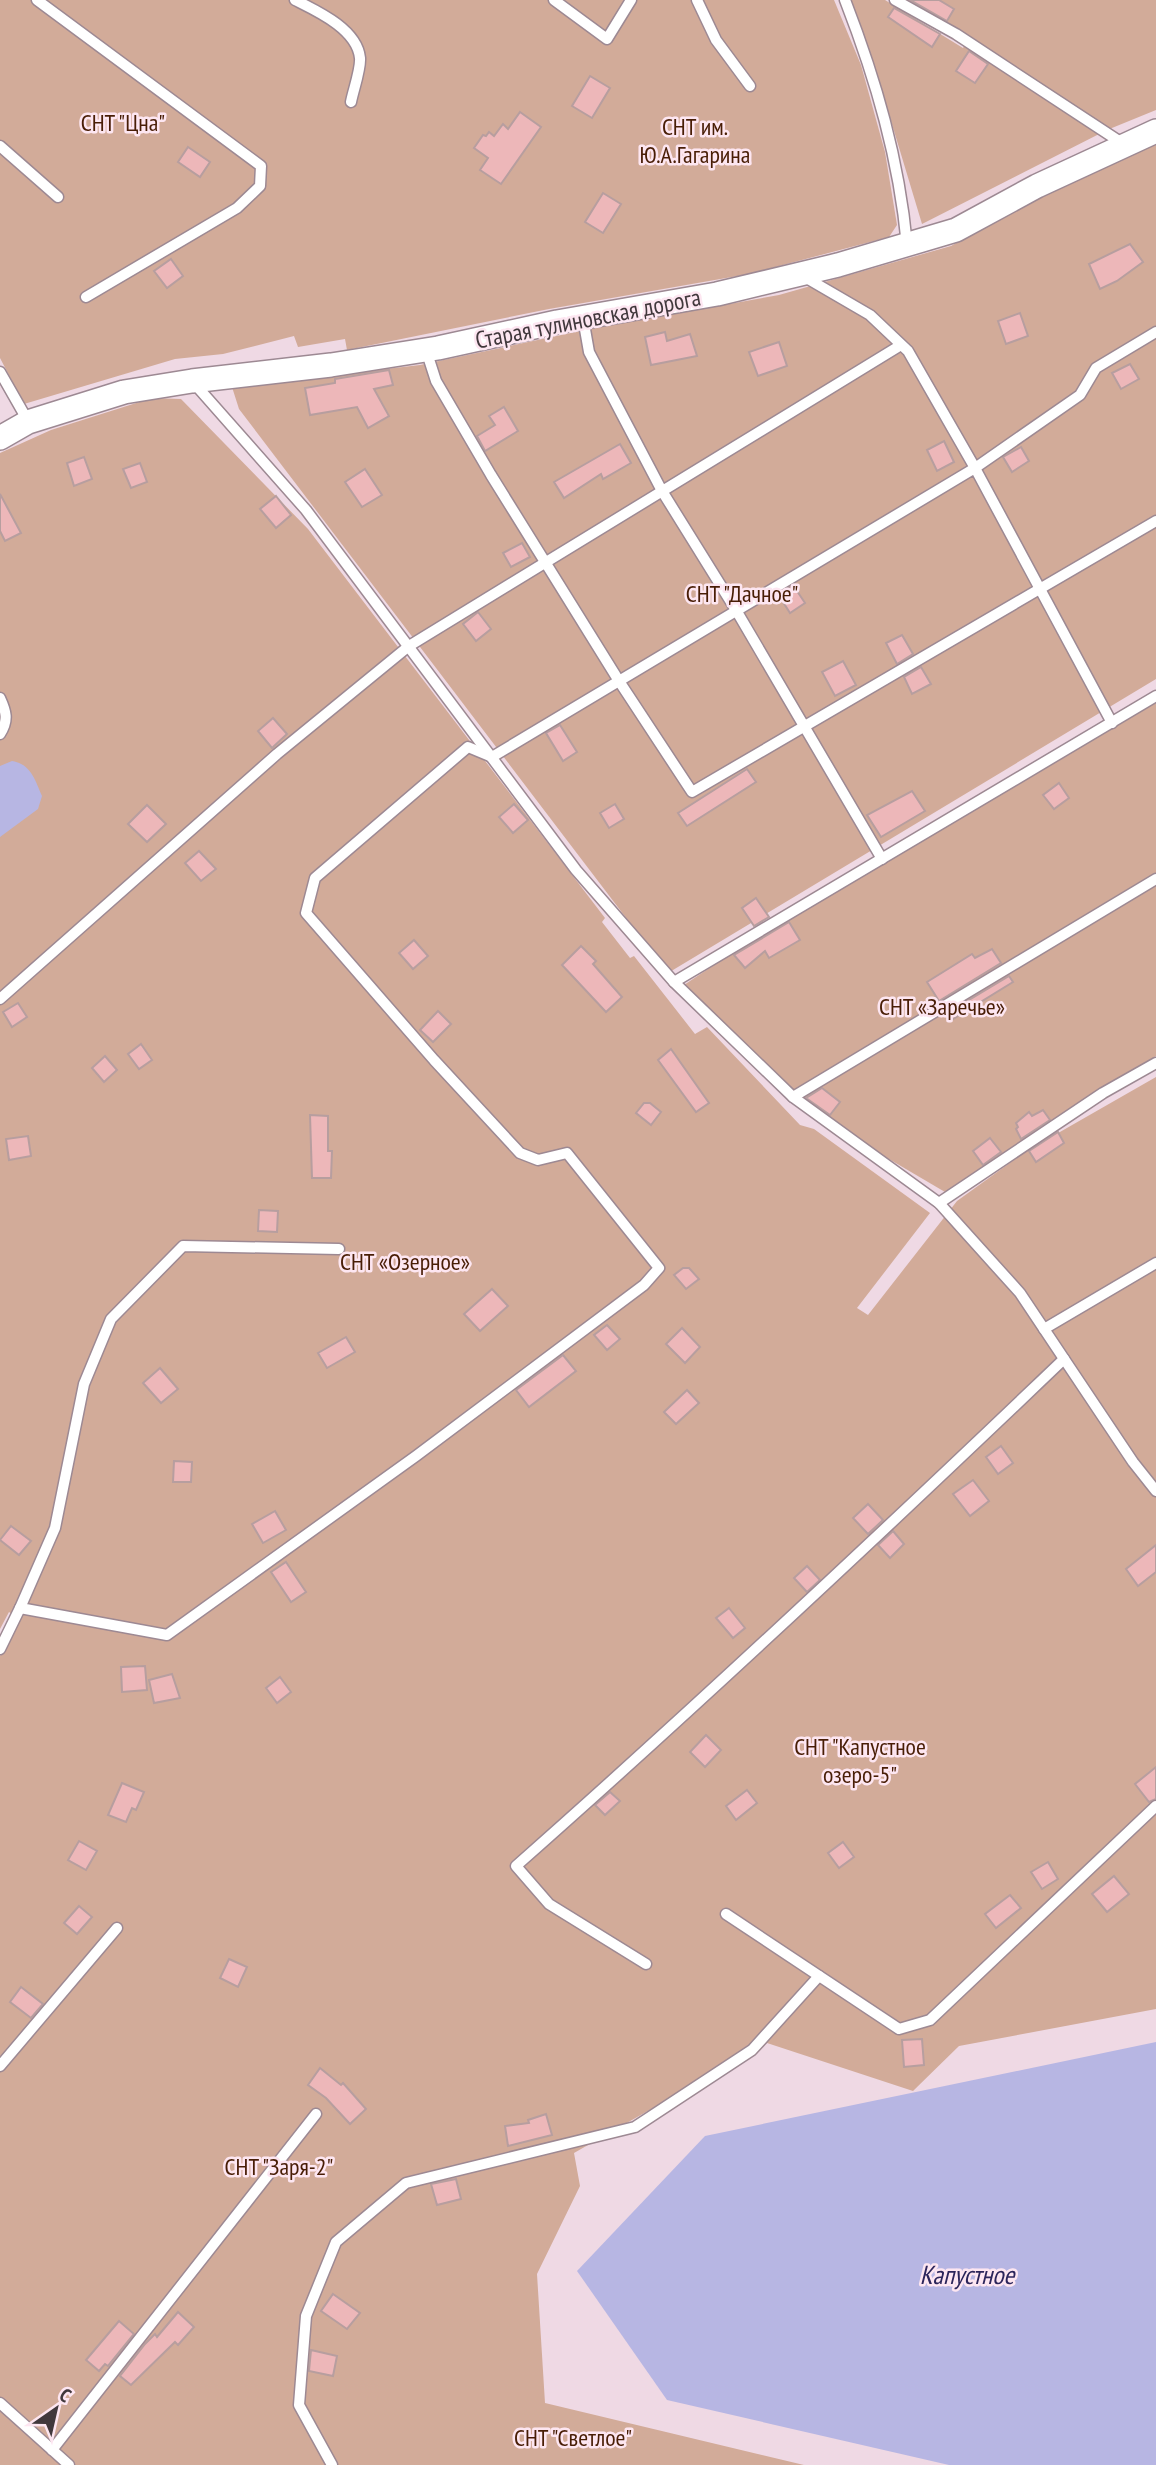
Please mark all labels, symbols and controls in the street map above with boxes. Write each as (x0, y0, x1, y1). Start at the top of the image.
park label: СНТ "Цна" (81, 107, 165, 138)
park label: СНТ им. Ю.А.Гагарина (640, 111, 750, 170)
street label: Старая тулиновская дорога (473, 281, 703, 356)
park label: СНТ "Дачное" (686, 578, 798, 609)
park label: СНТ «Заречье» (879, 991, 1005, 1022)
park label: СНТ «Озерное» (340, 1246, 470, 1277)
park label: СНТ "Капустное озеро-5" (794, 1731, 926, 1790)
park label: СНТ "Заря-2" (225, 2151, 333, 2182)
water label: Капустное (920, 2258, 1017, 2291)
north arrow (21, 2374, 91, 2444)
text: С (55, 2383, 76, 2407)
park label: СНТ "Светлое" (514, 2422, 632, 2453)

